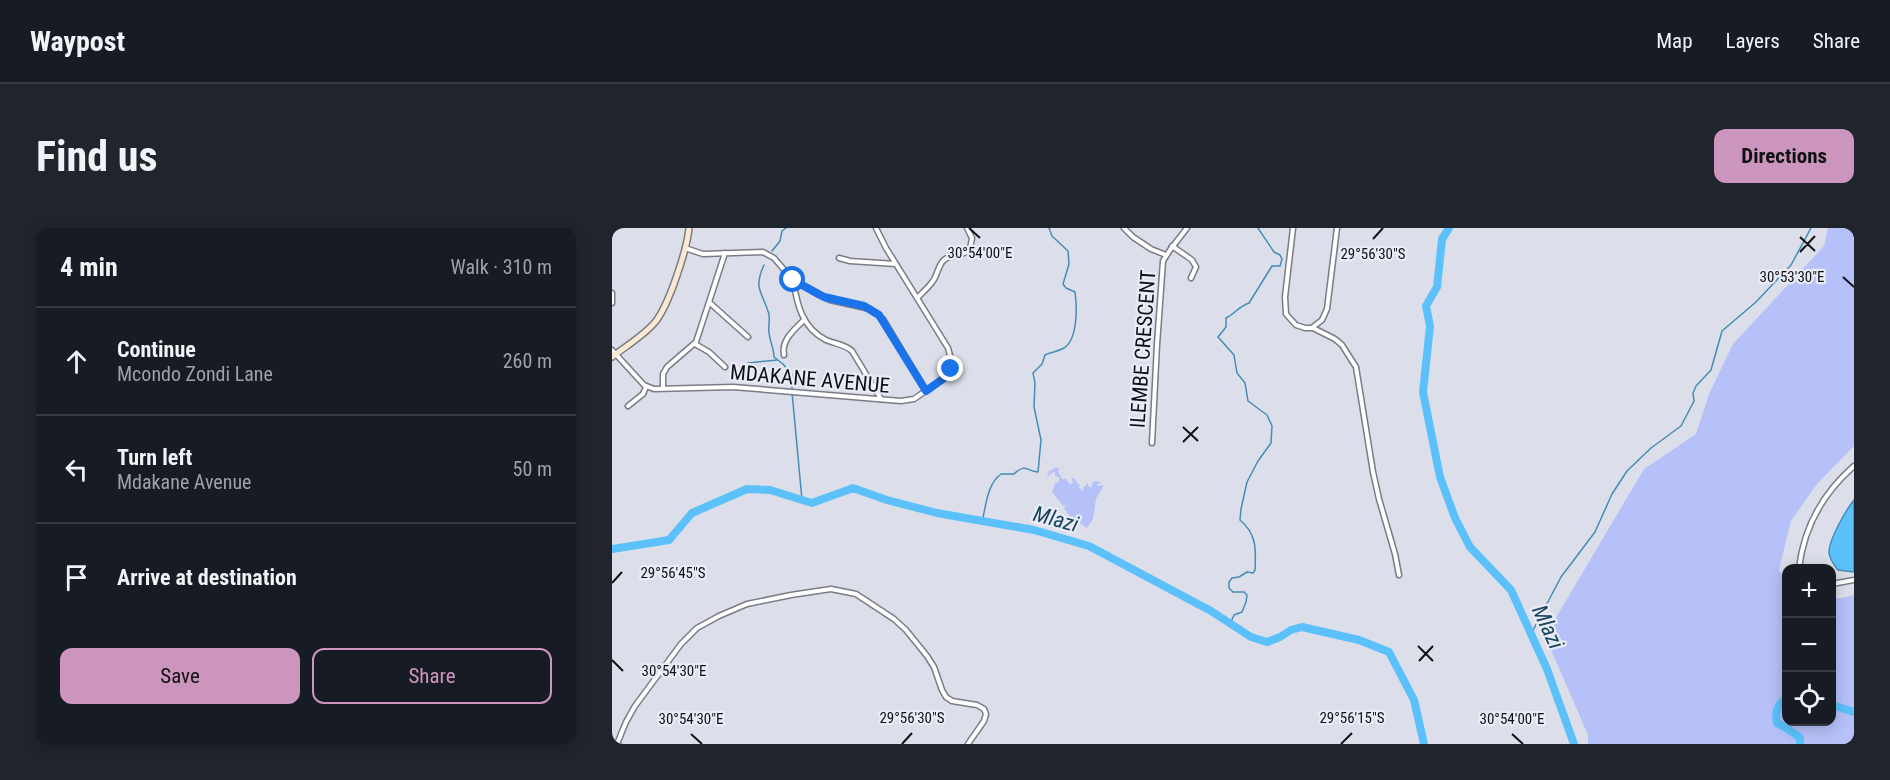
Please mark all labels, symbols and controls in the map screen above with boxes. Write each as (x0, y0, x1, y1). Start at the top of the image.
text: Waypost (30, 25, 125, 58)
text: Map (1656, 29, 1693, 53)
text: Layers (1726, 29, 1780, 53)
text: Share (1813, 29, 1860, 53)
button: Directions (1714, 129, 1854, 183)
text: Find us (36, 132, 157, 181)
text: 30°54'00"E (948, 244, 1012, 262)
text: 29°56'30"S (1340, 245, 1406, 263)
text: 4 min (60, 252, 118, 282)
text: Walk · 310 m (451, 255, 552, 279)
route start (779, 266, 805, 292)
text: 30°53'30"E (1760, 268, 1824, 286)
street label: ILEMBE CRESCENT (1125, 269, 1161, 429)
text: Continue (117, 337, 196, 362)
icon: ahead (60, 345, 93, 378)
text: 260 m (503, 349, 552, 373)
route end (937, 355, 963, 381)
street label: MDAKANE AVENUE (729, 360, 891, 398)
text: Mcondo Zondi Lane (117, 362, 273, 386)
text: Turn left (117, 445, 192, 470)
icon: left (60, 453, 93, 486)
text: 50 m (513, 457, 552, 481)
text: Mdakane Avenue (117, 470, 251, 494)
water label: Mlazi (1031, 501, 1081, 537)
icon: arrive (60, 561, 93, 594)
text: 29°56'45"S (640, 564, 706, 582)
map controls (1782, 564, 1836, 726)
button: + (1782, 564, 1836, 618)
text: Arrive at destination (117, 565, 297, 590)
water label: Mlazi (1527, 601, 1569, 653)
button: − (1782, 618, 1836, 672)
button: Save (60, 648, 300, 704)
button: Share (312, 648, 552, 704)
text: 30°54'30"E (642, 662, 706, 680)
button: locate (1782, 672, 1836, 726)
text: 29°56'30"S (879, 709, 945, 727)
text: 29°56'15"S (1319, 709, 1385, 727)
text: 30°54'30"E (659, 710, 723, 728)
text: 30°54'00"E (1480, 710, 1544, 728)

